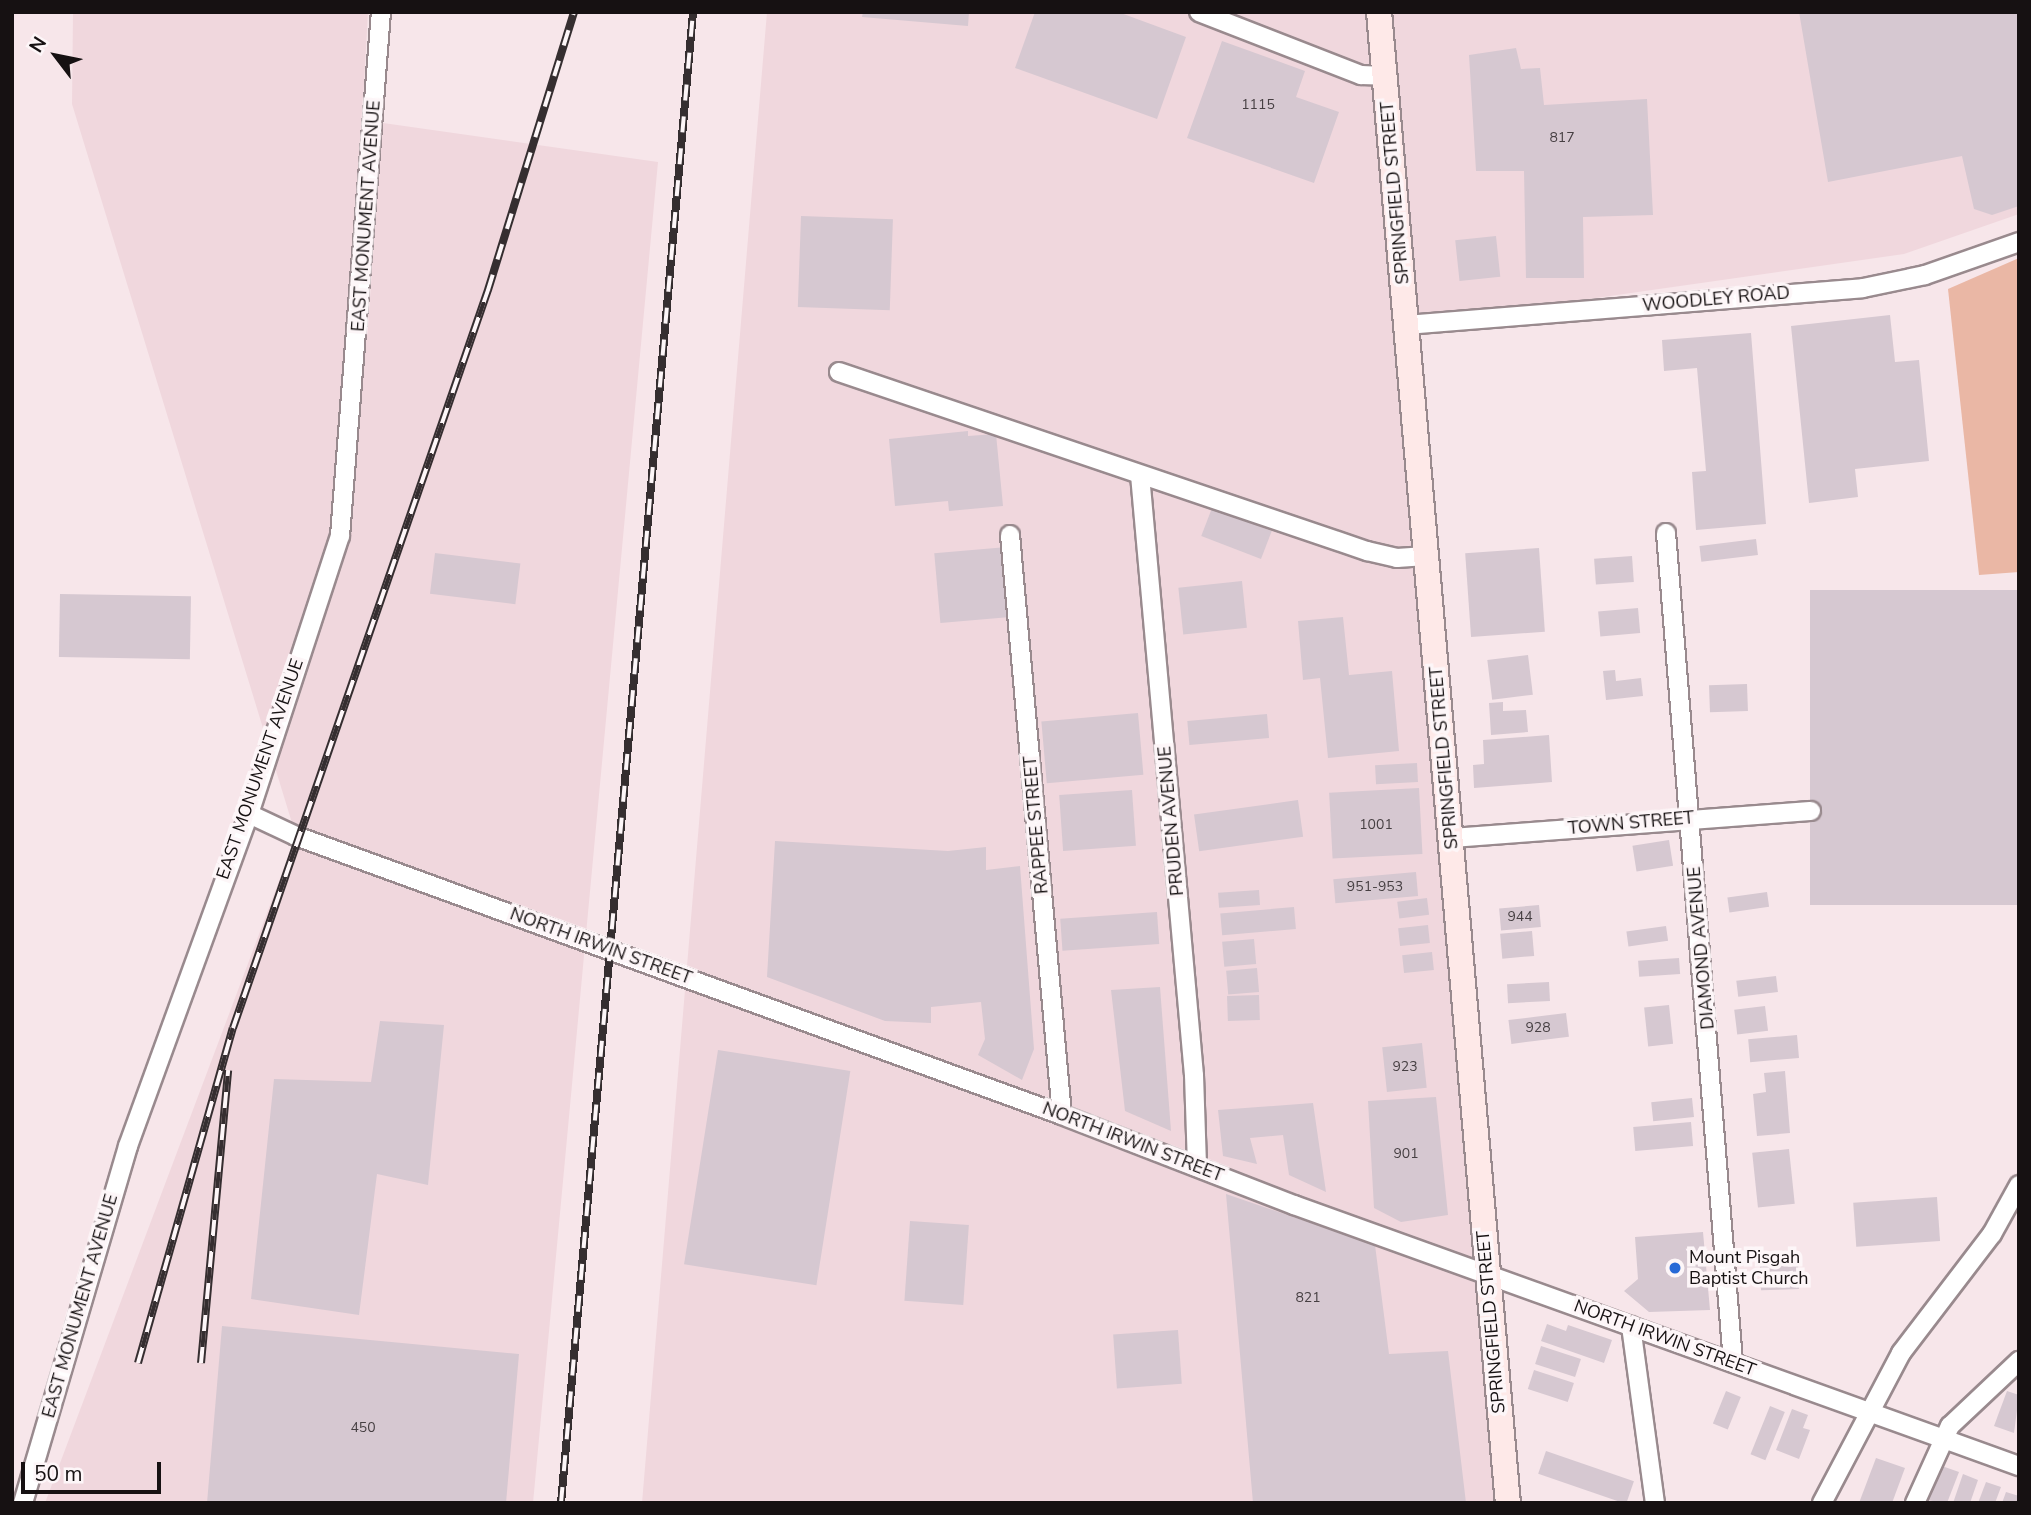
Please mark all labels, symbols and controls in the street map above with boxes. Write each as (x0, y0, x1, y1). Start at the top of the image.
north arrow (21, 21, 91, 91)
text: N (23, 32, 53, 58)
house number: 1115 (1241, 97, 1275, 113)
street label: EAST MONUMENT AVENUE (347, 100, 385, 332)
street label: SPRINGFIELD STREET (1376, 101, 1414, 285)
house number: 817 (1549, 130, 1575, 146)
street label: WOODLEY ROAD (1641, 282, 1791, 316)
street label: EAST MONUMENT AVENUE (212, 656, 308, 882)
street label: SPRINGFIELD STREET (1425, 666, 1463, 850)
street label: PRUDEN AVENUE (1154, 745, 1188, 897)
street label: RAPPEE STREET (1019, 755, 1053, 895)
street label: TOWN STREET (1567, 807, 1695, 839)
house number: 1001 (1359, 817, 1393, 833)
street label: DIAMOND AVENUE (1683, 866, 1719, 1030)
house number: 951-953 (1347, 879, 1403, 895)
street label: NORTH IRWIN STREET (507, 903, 695, 989)
house number: 944 (1507, 909, 1533, 925)
house number: 928 (1525, 1020, 1551, 1036)
house number: 923 (1392, 1059, 1418, 1075)
street label: NORTH IRWIN STREET (1039, 1098, 1227, 1186)
house number: 901 (1393, 1146, 1419, 1162)
street label: EAST MONUMENT AVENUE (38, 1192, 122, 1420)
street label: SPRINGFIELD STREET (1472, 1230, 1510, 1414)
place label: Mount Pisgah Baptist Church (1689, 1247, 1808, 1290)
marker: Mount Pisgah Baptist Church (1667, 1260, 1683, 1276)
house number: 821 (1295, 1290, 1321, 1306)
street label: NORTH IRWIN STREET (1571, 1295, 1759, 1381)
house number: 450 (350, 1420, 376, 1436)
scale bar (24, 1448, 164, 1492)
text: 50 m (34, 1460, 83, 1488)

